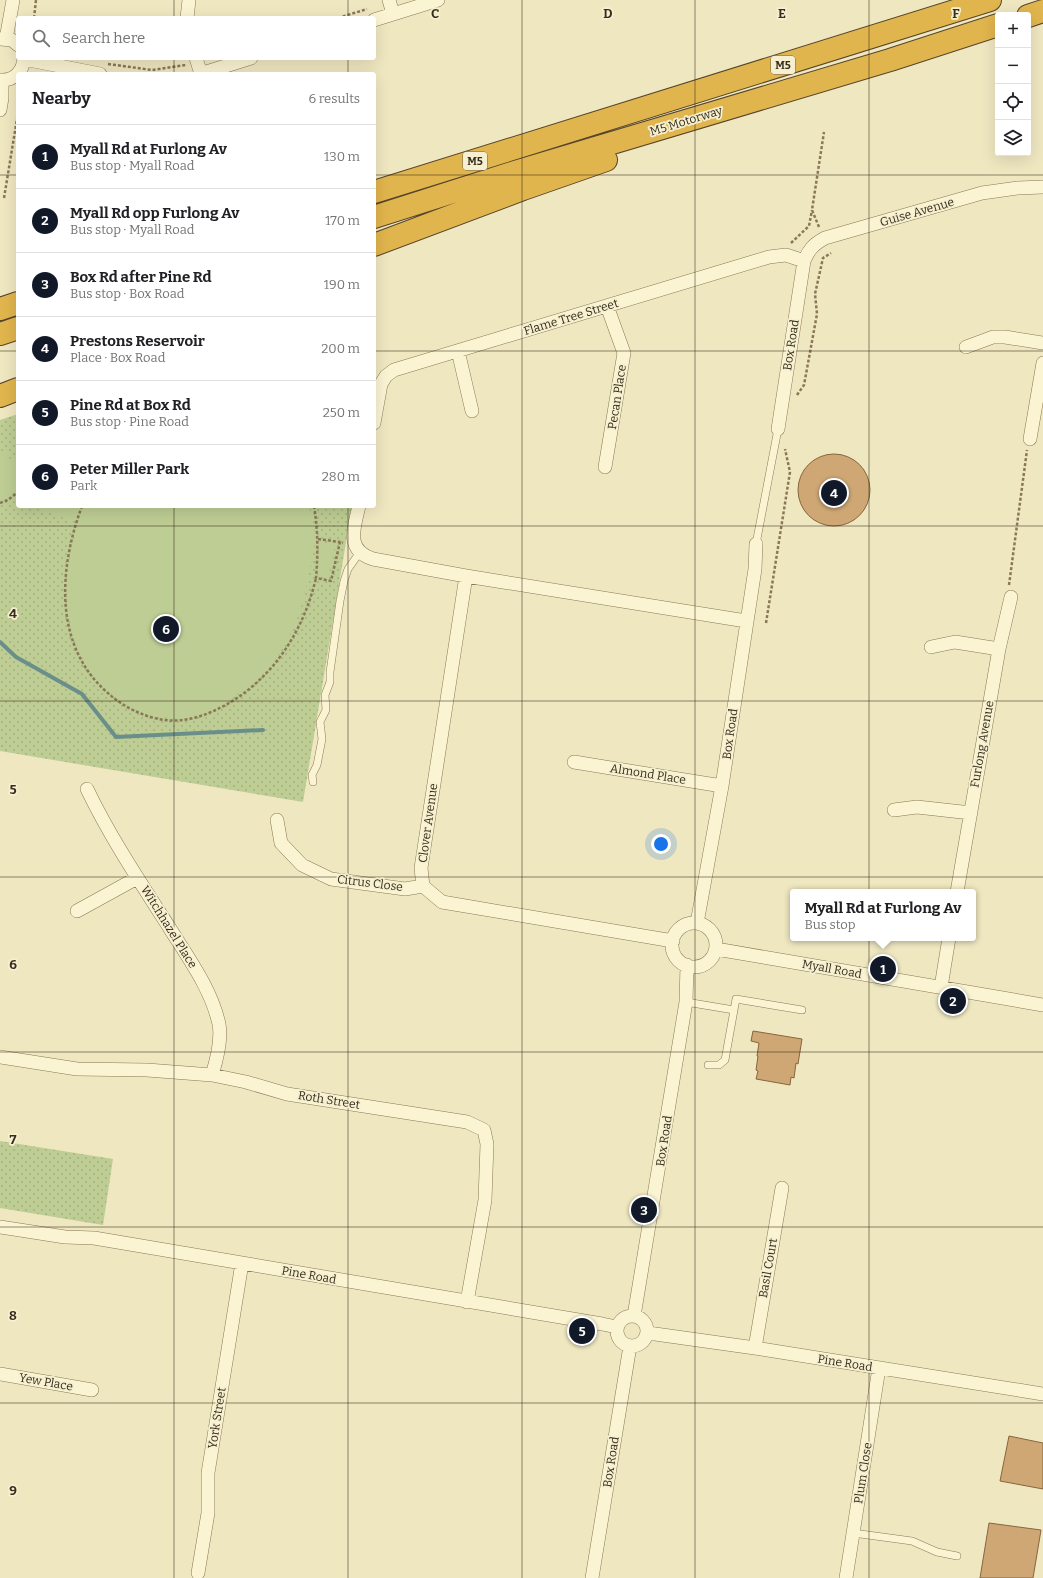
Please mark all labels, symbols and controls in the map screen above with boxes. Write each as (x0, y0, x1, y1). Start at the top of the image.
text: C (431, 6, 439, 21)
text: D (603, 6, 613, 21)
text: E (778, 6, 786, 21)
text: F (952, 6, 960, 21)
map controls (995, 12, 1031, 156)
button: + (995, 12, 1031, 48)
search box (16, 16, 376, 60)
icon: search (30, 27, 52, 49)
text: Search here (62, 29, 145, 47)
button: − (995, 48, 1031, 84)
road number: M5 (771, 56, 795, 74)
button: locate (995, 84, 1031, 120)
text: Nearby (32, 88, 91, 109)
text: 6 results (308, 91, 360, 106)
street label: M5 Motorway (648, 103, 725, 139)
button: layers (995, 120, 1031, 156)
text: Myall Rd at Furlong Av (70, 140, 227, 158)
text: 1 (42, 149, 48, 164)
text: 130 m (324, 149, 360, 164)
road number: M5 (463, 152, 487, 170)
text: Bus stop · Myall Road (70, 158, 195, 173)
street label: Guise Avenue (878, 195, 956, 229)
text: Myall Rd opp Furlong Av (70, 204, 240, 222)
text: 2 (41, 213, 49, 228)
text: 170 m (325, 213, 360, 228)
text: Bus stop · Myall Road (70, 222, 195, 237)
text: Box Rd after Pine Rd (70, 268, 212, 286)
text: 3 (41, 277, 49, 292)
text: 190 m (324, 277, 360, 292)
text: Bus stop · Box Road (70, 286, 185, 301)
street label: Flame Tree Street (522, 296, 621, 338)
street label: Box Road (780, 319, 802, 371)
text: Prestons Reservoir (70, 332, 205, 350)
text: 4 (41, 341, 49, 356)
text: 200 m (321, 341, 360, 356)
text: Place · Box Road (70, 350, 165, 365)
street label: Pecan Place (605, 364, 629, 430)
text: Pine Rd at Box Rd (70, 396, 191, 414)
text: 5 (41, 405, 49, 420)
text: 250 m (323, 405, 360, 420)
text: Bus stop · Pine Road (70, 414, 189, 429)
text: Peter Miller Park (70, 460, 189, 478)
text: 6 (41, 469, 49, 484)
text: 280 m (322, 469, 360, 484)
text: Park (70, 478, 97, 493)
pin: 4 (821, 478, 847, 508)
text: 4 (9, 606, 17, 621)
pin: 6 (153, 614, 179, 644)
street label: Furlong Avenue (967, 699, 997, 789)
street label: Box Road (719, 708, 741, 760)
street label: Almond Place (609, 761, 687, 787)
text: 5 (9, 782, 17, 797)
street label: Clover Avenue (415, 782, 441, 864)
your location (651, 834, 671, 854)
street label: Citrus Close (336, 872, 404, 894)
street label: Witchhazel Place (138, 883, 200, 971)
popup (790, 889, 976, 941)
text: Myall Rd at Furlong Av (805, 899, 961, 917)
text: Bus stop (805, 917, 856, 932)
pin: 1 (870, 954, 896, 984)
text: 6 (9, 957, 17, 972)
street label: Myall Road (801, 957, 863, 981)
pin: 2 (940, 986, 966, 1016)
street label: Roth Street (297, 1088, 362, 1112)
street label: Box Road (653, 1115, 675, 1167)
text: 7 (10, 1132, 17, 1147)
pin: 3 (631, 1195, 657, 1225)
street label: Basil Court (756, 1236, 780, 1299)
street label: Pine Road (281, 1263, 337, 1287)
text: 8 (9, 1308, 17, 1323)
pin: 5 (569, 1316, 595, 1346)
street label: Pine Road (817, 1352, 873, 1374)
street label: Yew Place (18, 1370, 74, 1394)
street label: York Street (205, 1386, 229, 1450)
street label: Box Road (600, 1436, 622, 1488)
street label: Plum Close (851, 1441, 875, 1505)
text: 9 (9, 1483, 17, 1498)

